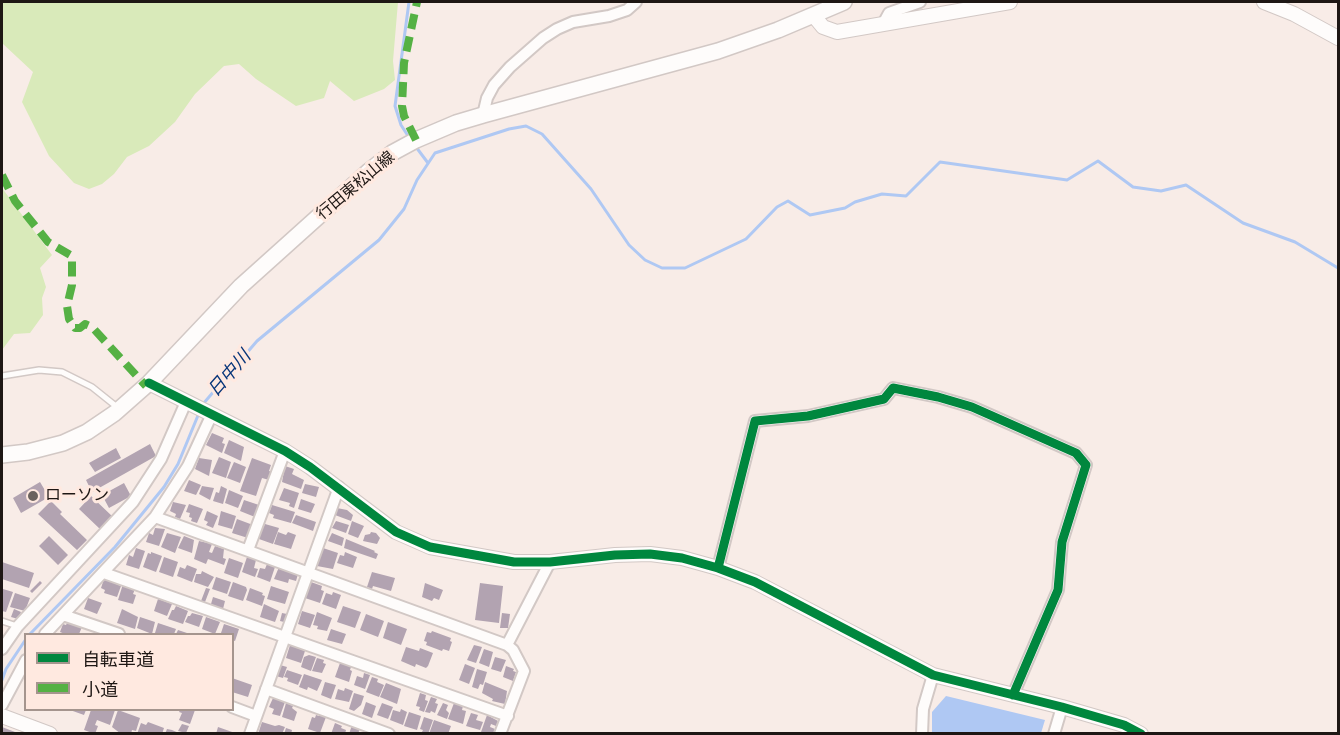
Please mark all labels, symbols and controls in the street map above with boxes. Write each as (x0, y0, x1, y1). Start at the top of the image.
street label: 行田東松山線 (313, 148, 399, 224)
water label: 日中川 (204, 347, 256, 401)
place label: ローソン (45, 486, 109, 506)
marker: ローソン (26, 489, 40, 503)
legend (24, 633, 234, 711)
text: 自転車道 (82, 649, 154, 671)
text: 小道 (82, 679, 118, 701)

